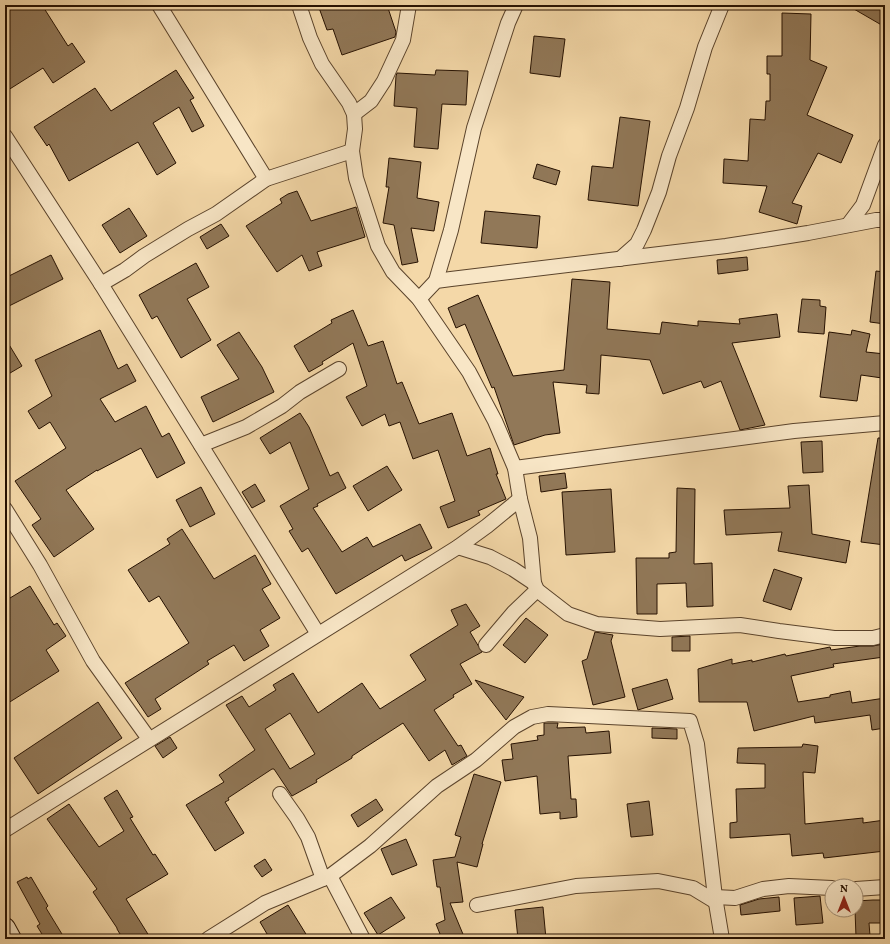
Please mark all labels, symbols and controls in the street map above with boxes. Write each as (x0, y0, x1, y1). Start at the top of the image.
north arrow (824, 878, 864, 918)
text: N (840, 882, 848, 897)

